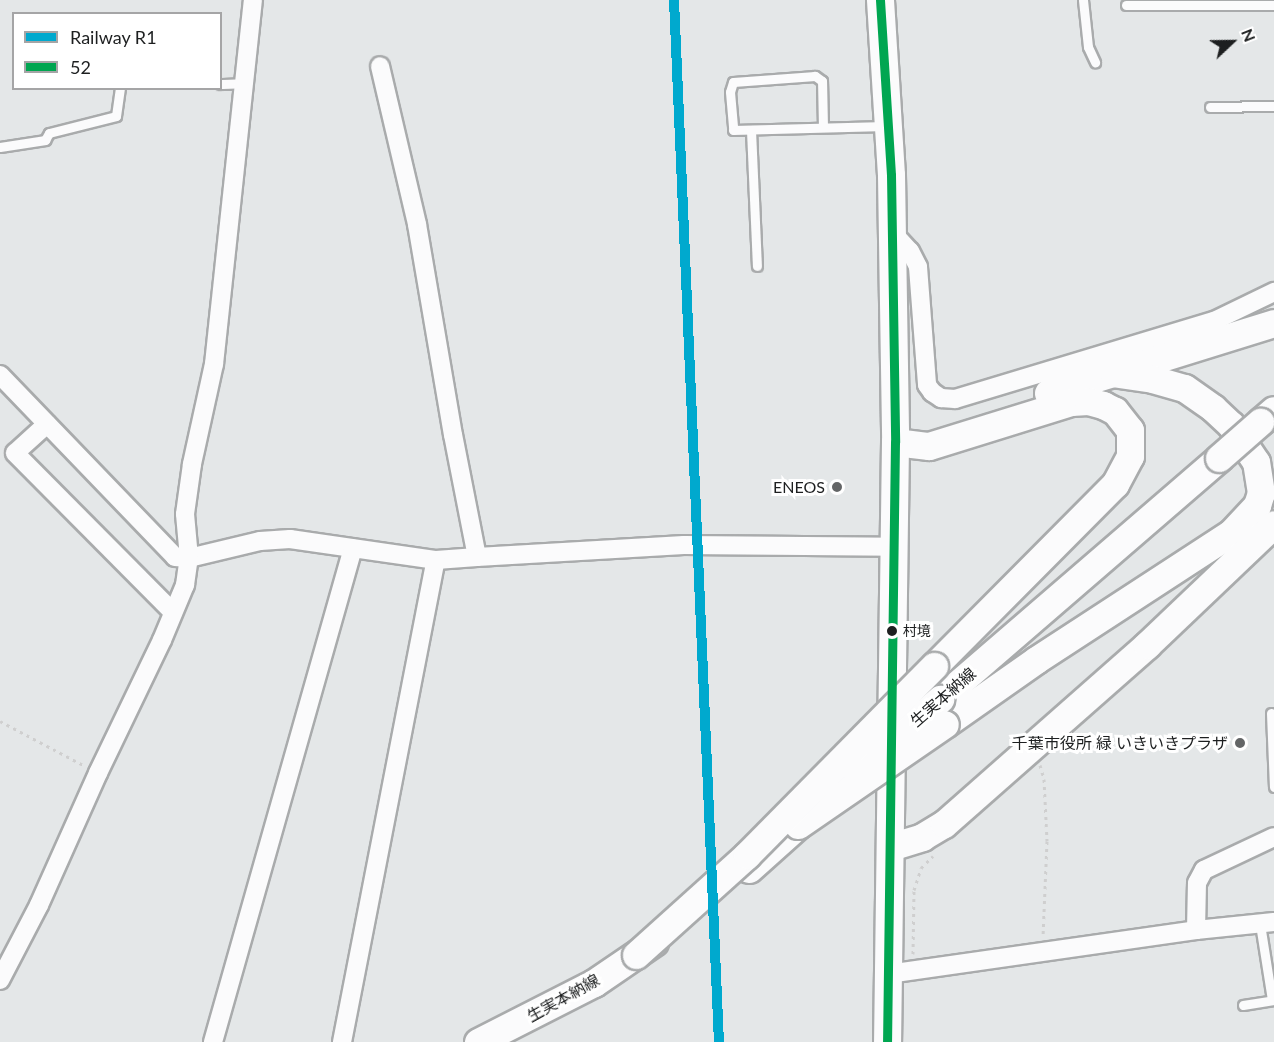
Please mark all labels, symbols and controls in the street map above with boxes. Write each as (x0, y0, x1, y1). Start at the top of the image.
legend (12, 12, 222, 90)
north arrow (1202, 12, 1262, 72)
text: Railway R1 (70, 26, 157, 48)
text: N (1238, 26, 1260, 44)
text: 52 (70, 56, 91, 78)
place label: ENEOS (773, 477, 825, 497)
marker: ENEOS (830, 480, 844, 494)
place label: 村境 (903, 623, 931, 639)
marker: 村境 (886, 625, 898, 637)
street label: 生実本納線 (907, 664, 979, 730)
place label: 千葉市役所 緑 いきいきプラザ (1012, 733, 1228, 753)
marker: 千葉市役所 緑 いきいきプラザ (1233, 736, 1247, 750)
street label: 生実本納線 (523, 970, 603, 1026)

